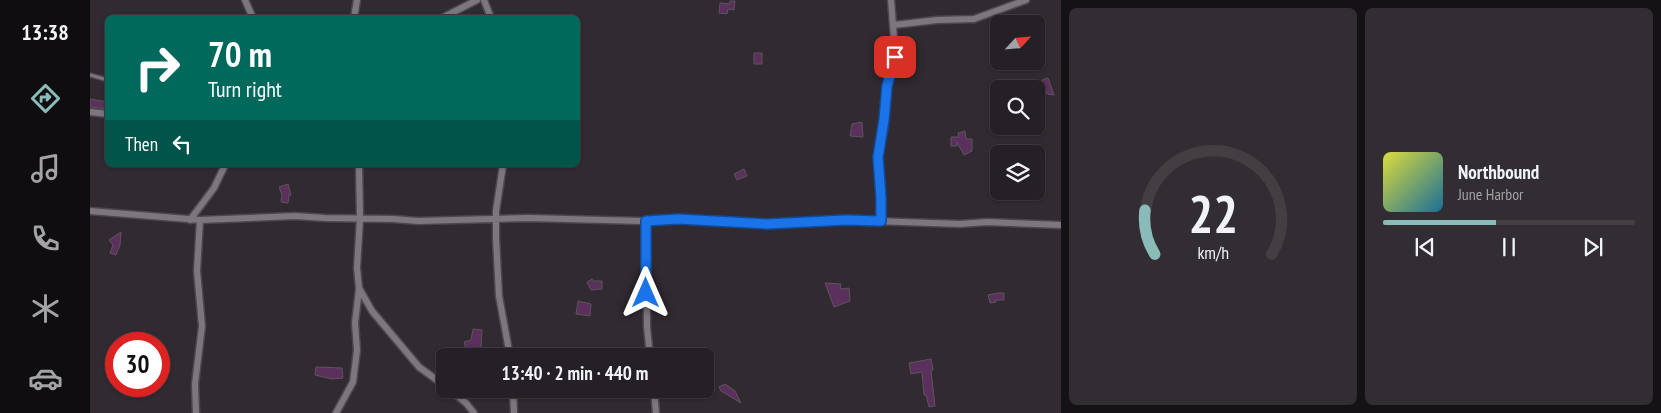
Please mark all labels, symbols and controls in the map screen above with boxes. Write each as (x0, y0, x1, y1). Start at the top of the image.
north arrow (990, 15, 1045, 70)
map controls (990, 15, 1045, 200)
text: 13:38 (21, 18, 69, 46)
text: 70 m (208, 31, 272, 77)
icon: right (125, 35, 190, 100)
pin (874, 36, 916, 78)
icon: arrive (881, 43, 909, 71)
text: Turn right (208, 75, 282, 103)
button: search (990, 80, 1045, 135)
icon: directions (28, 81, 63, 116)
icon: left (168, 130, 196, 158)
text: Then (125, 132, 158, 156)
button: layers (990, 145, 1045, 200)
icon: music (28, 151, 63, 186)
text: Northbound (1458, 160, 1539, 184)
text: 22 (1188, 180, 1238, 247)
text: June Harbor (1458, 184, 1523, 204)
icon: phone (28, 221, 63, 256)
icon: previous (1411, 233, 1439, 261)
icon: pause (1495, 233, 1523, 261)
icon: next (1579, 233, 1607, 261)
text: km/h (1197, 241, 1229, 264)
position arrow (619, 266, 671, 318)
icon: climate (28, 291, 63, 326)
speed limit sign: 30 (105, 332, 170, 397)
icon: car (28, 361, 63, 396)
text: 13:40 · 2 min · 440 m (502, 361, 648, 385)

